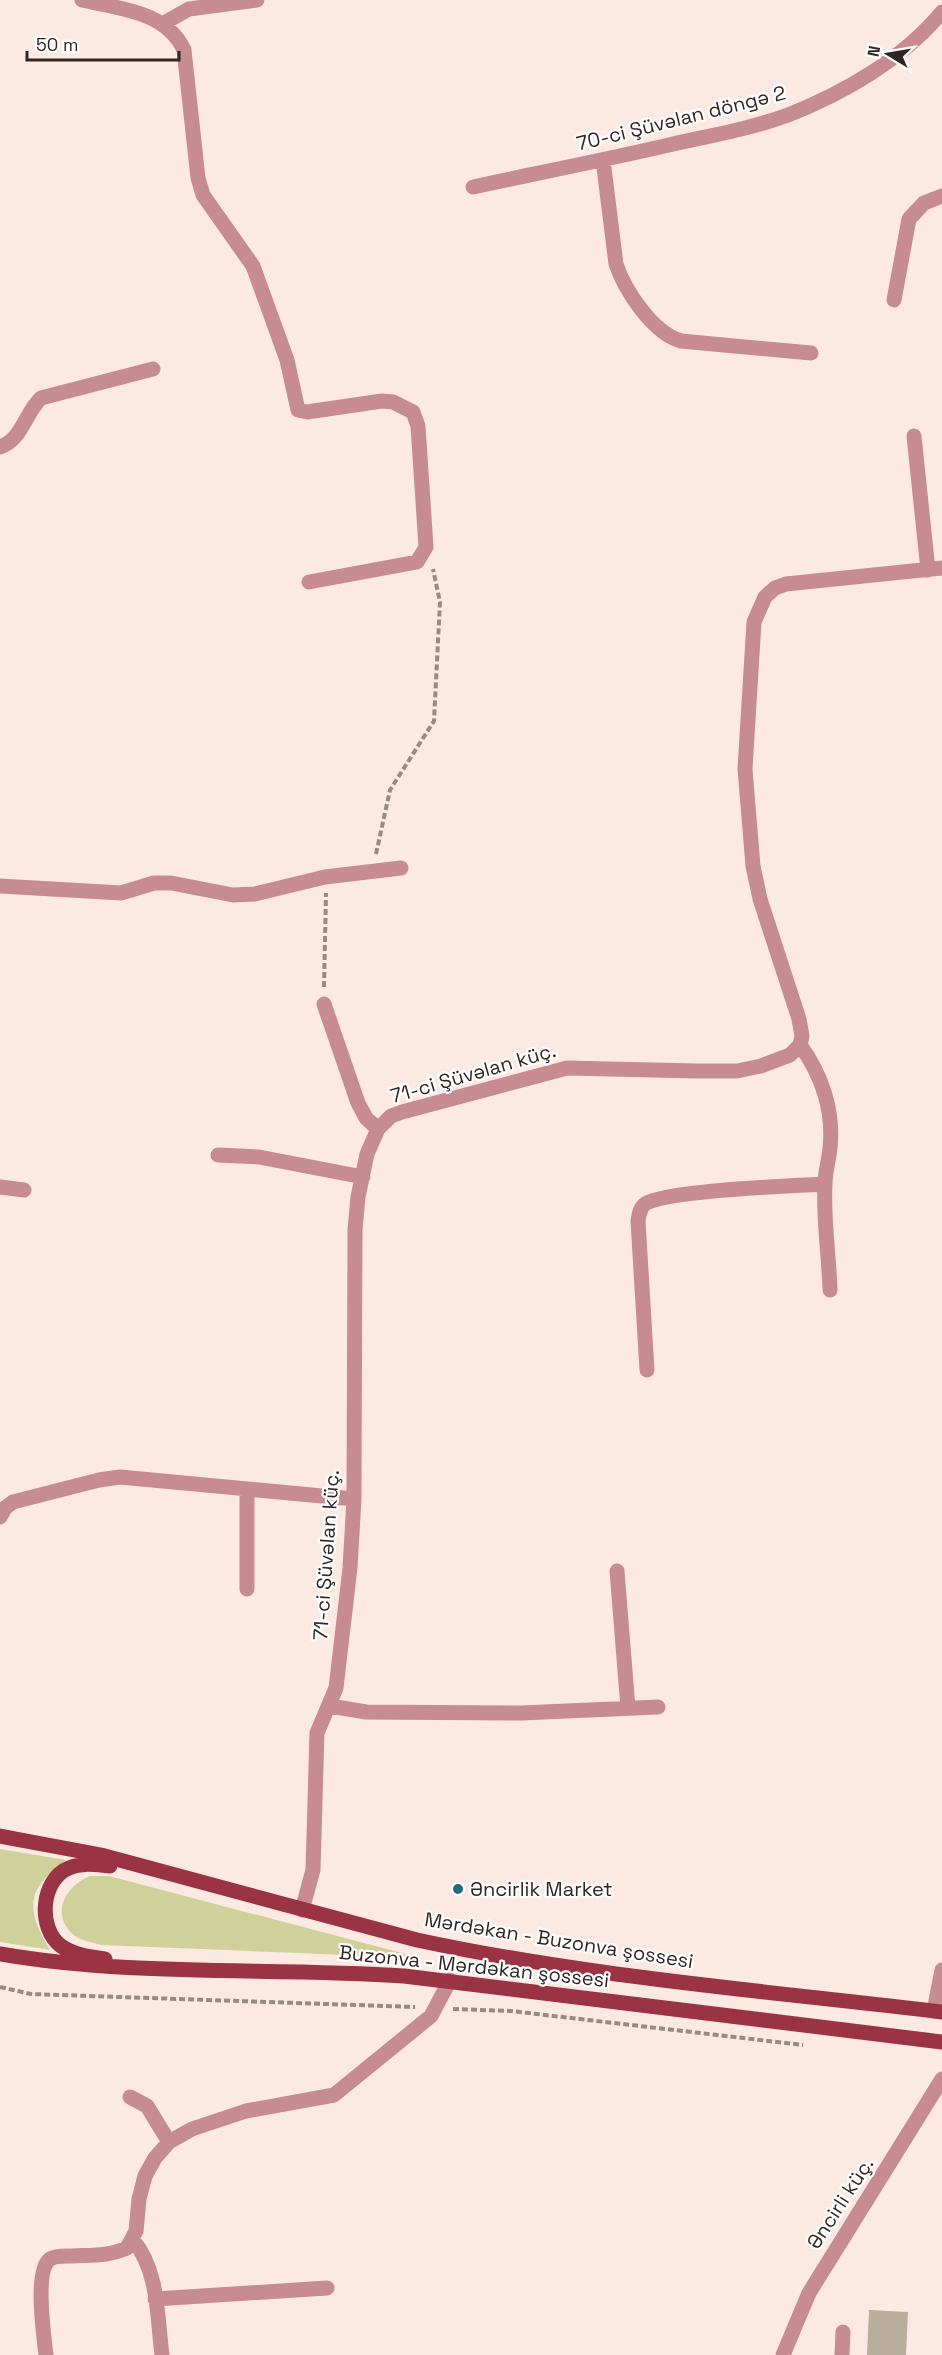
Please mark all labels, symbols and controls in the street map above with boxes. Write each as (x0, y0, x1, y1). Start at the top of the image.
scale bar (27, 24, 178, 62)
north arrow (858, 24, 918, 84)
text: 50 m (36, 33, 78, 56)
text: N (862, 44, 885, 59)
street label: 70-ci Şüvəlan döngə 2 (574, 79, 788, 157)
street label: 71-ci Şüvəlan küç. (387, 1037, 559, 1109)
street label: 71-ci Şüvəlan küç. (307, 1469, 345, 1641)
place label: Əncirlik Market (470, 1876, 613, 1902)
marker: Əncirlik Market (451, 1882, 465, 1896)
street label: Mərdəkan - Buzonva şossesi (423, 1906, 695, 1974)
street label: Buzonva - Mərdəkan şossesi (338, 1939, 610, 1993)
street label: Əncirli küç. (801, 2152, 879, 2254)

